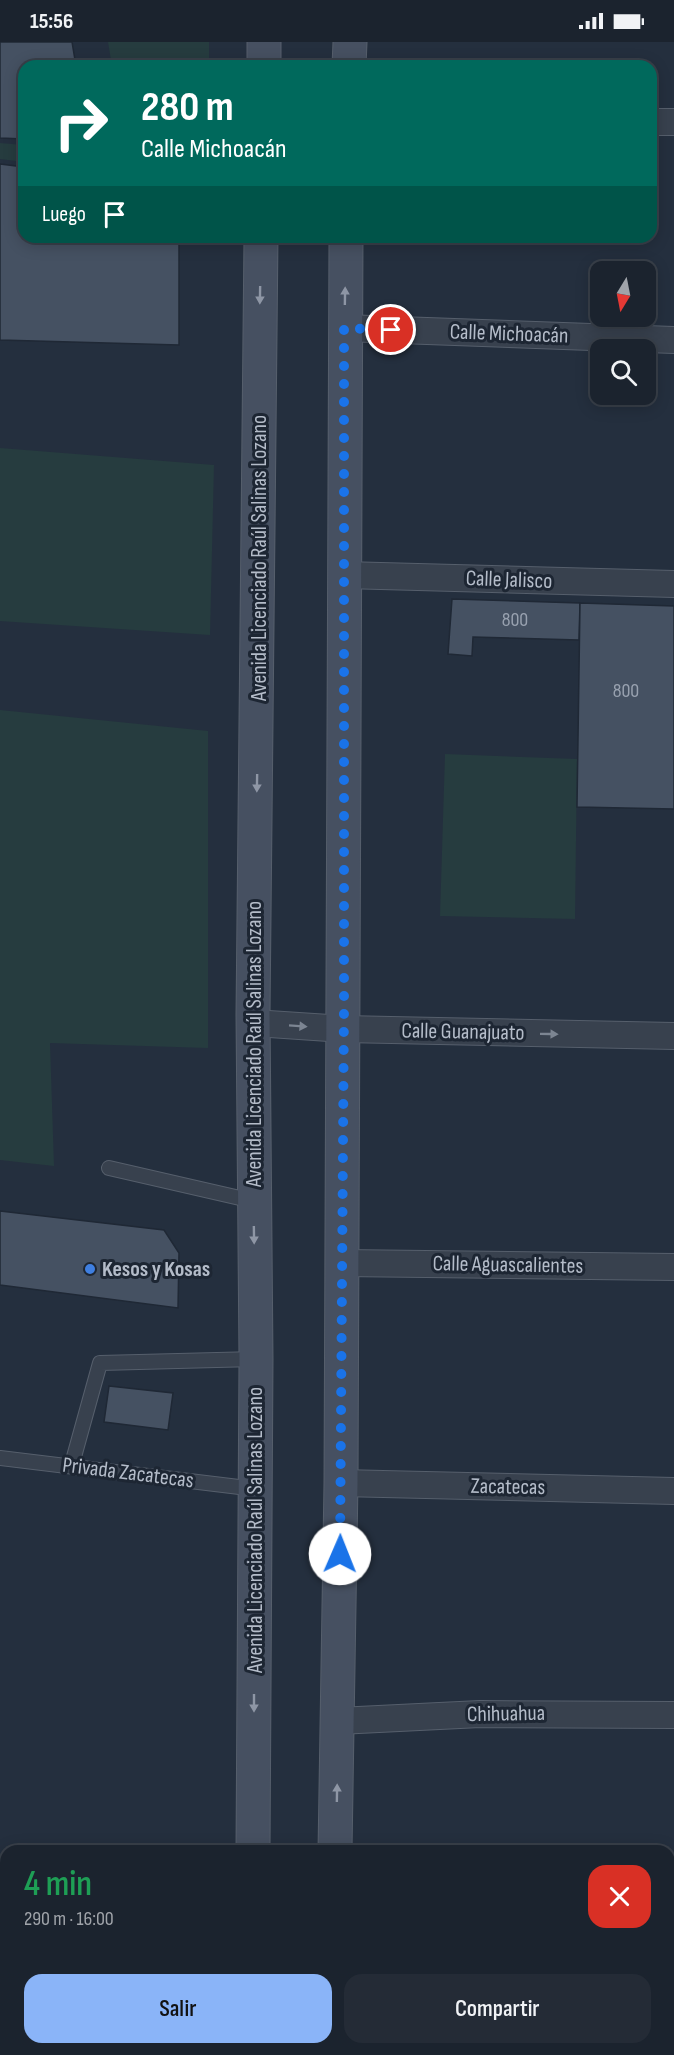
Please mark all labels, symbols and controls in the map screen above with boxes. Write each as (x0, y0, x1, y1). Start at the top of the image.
text: 15:56 (30, 8, 73, 35)
text: 280 m (141, 82, 234, 133)
icon: right (42, 84, 120, 162)
text: Calle Michoacán (141, 133, 287, 165)
icon: arrive (98, 198, 131, 231)
text: Luego (42, 201, 86, 228)
north arrow (590, 261, 656, 327)
map controls (590, 261, 656, 405)
one-way arrow (256, 286, 265, 305)
one-way arrow (340, 286, 349, 305)
pin (365, 304, 416, 355)
icon: arrive (374, 313, 407, 346)
street label: Calle Michoacán (449, 318, 569, 350)
button: search (590, 339, 656, 405)
street label: Avenida Licenciado Raúl Salinas Lozano (246, 415, 273, 702)
street label: Calle Jalisco (465, 565, 553, 595)
house number: 800 (502, 608, 528, 632)
house number: 800 (613, 679, 639, 703)
one-way arrow (252, 773, 262, 792)
street label: Avenida Licenciado Raúl Salinas Lozano (241, 901, 268, 1188)
street label: Calle Guanajuato (401, 1017, 525, 1047)
one-way arrow (289, 1021, 308, 1031)
one-way arrow (540, 1029, 559, 1038)
one-way arrow (249, 1225, 259, 1244)
street label: Calle Aguascalientes (432, 1250, 584, 1280)
place label: Kesos y Kosas (102, 1256, 210, 1283)
marker: Kesos y Kosas (83, 1262, 97, 1276)
street label: Avenida Licenciado Raúl Salinas Lozano (242, 1387, 269, 1674)
street label: Privada Zacatecas (61, 1452, 195, 1494)
street label: Zacatecas (470, 1473, 546, 1501)
position arrow (308, 1522, 372, 1586)
one-way arrow (249, 1693, 259, 1712)
street label: Chihuahua (467, 1700, 545, 1728)
one-way arrow (332, 1783, 341, 1802)
text: 4 min (24, 1863, 92, 1906)
button: close (588, 1865, 651, 1928)
text: 290 m · 16:00 (24, 1907, 114, 1931)
button: Salir (24, 1974, 332, 2043)
button: Compartir (344, 1974, 651, 2043)

